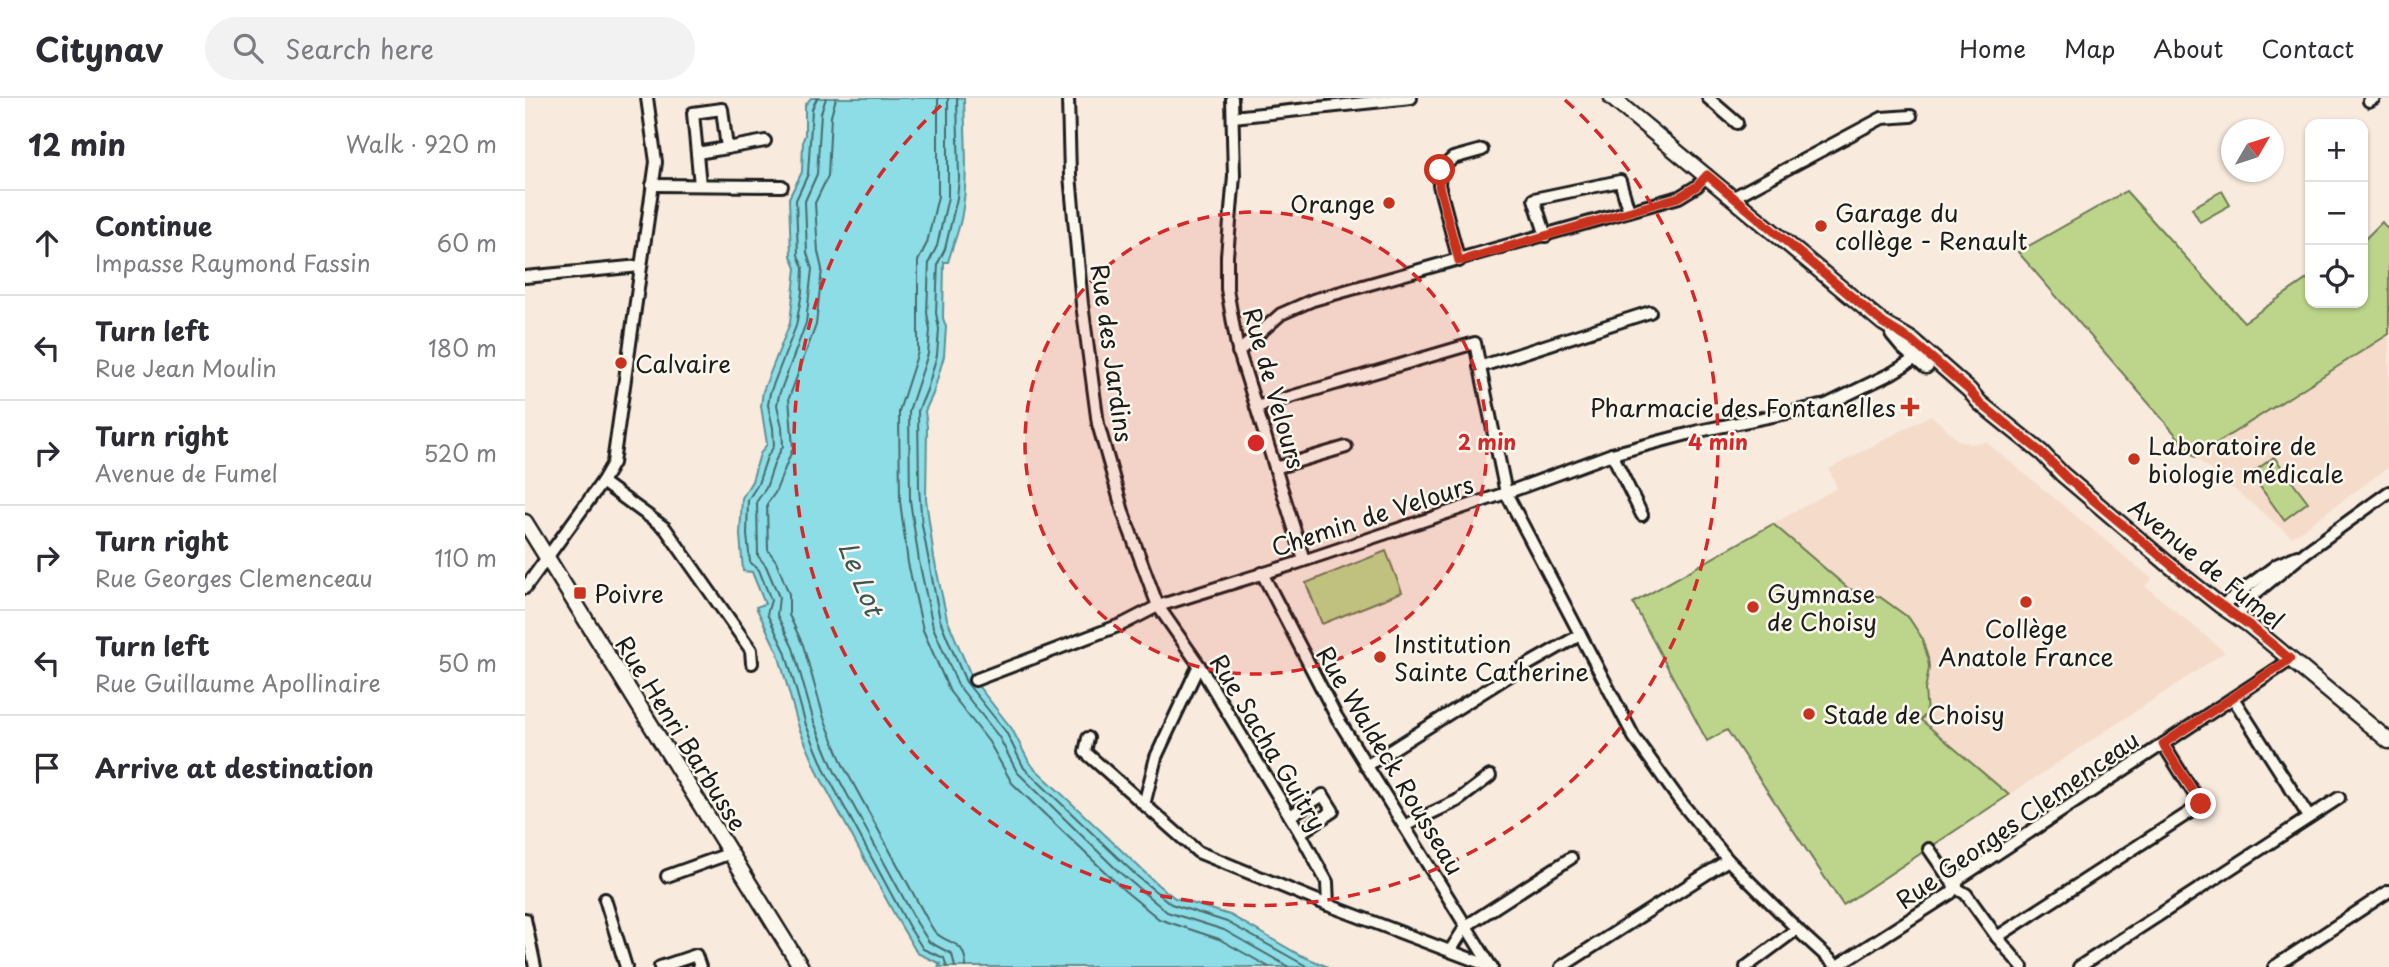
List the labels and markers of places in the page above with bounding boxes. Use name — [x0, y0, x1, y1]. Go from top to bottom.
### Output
place label: Orange — [1290, 185, 1375, 221]
place label: Garage du collège - Renault — [1835, 194, 2028, 258]
marker: Orange — [1381, 195, 1397, 211]
marker: Garage du collège - Renault — [1813, 218, 1829, 234]
place label: Calvaire — [635, 345, 731, 381]
marker: Calvaire — [613, 355, 629, 371]
place label: Pharmacie des Fontanelles — [1590, 389, 1896, 425]
marker: Pharmacie des Fontanelles — [1902, 399, 1918, 415]
place label: Laboratoire de biologie médicale — [2148, 427, 2344, 491]
centre of rings — [1244, 431, 1268, 455]
marker: Laboratoire de biologie médicale — [2126, 451, 2142, 467]
place label: Poivre — [594, 575, 664, 611]
place label: Gymnase de Choisy — [1767, 575, 1877, 639]
marker: Poivre — [572, 585, 588, 601]
marker: Collège Anatole France — [2018, 594, 2034, 610]
marker: Gymnase de Choisy — [1745, 599, 1761, 615]
place label: Collège Anatole France — [1938, 610, 2114, 674]
place label: Institution Sainte Catherine — [1394, 625, 1589, 689]
marker: Institution Sainte Catherine — [1372, 649, 1388, 665]
place label: Stade de Choisy — [1823, 696, 2005, 732]
marker: Stade de Choisy — [1801, 706, 1817, 722]

